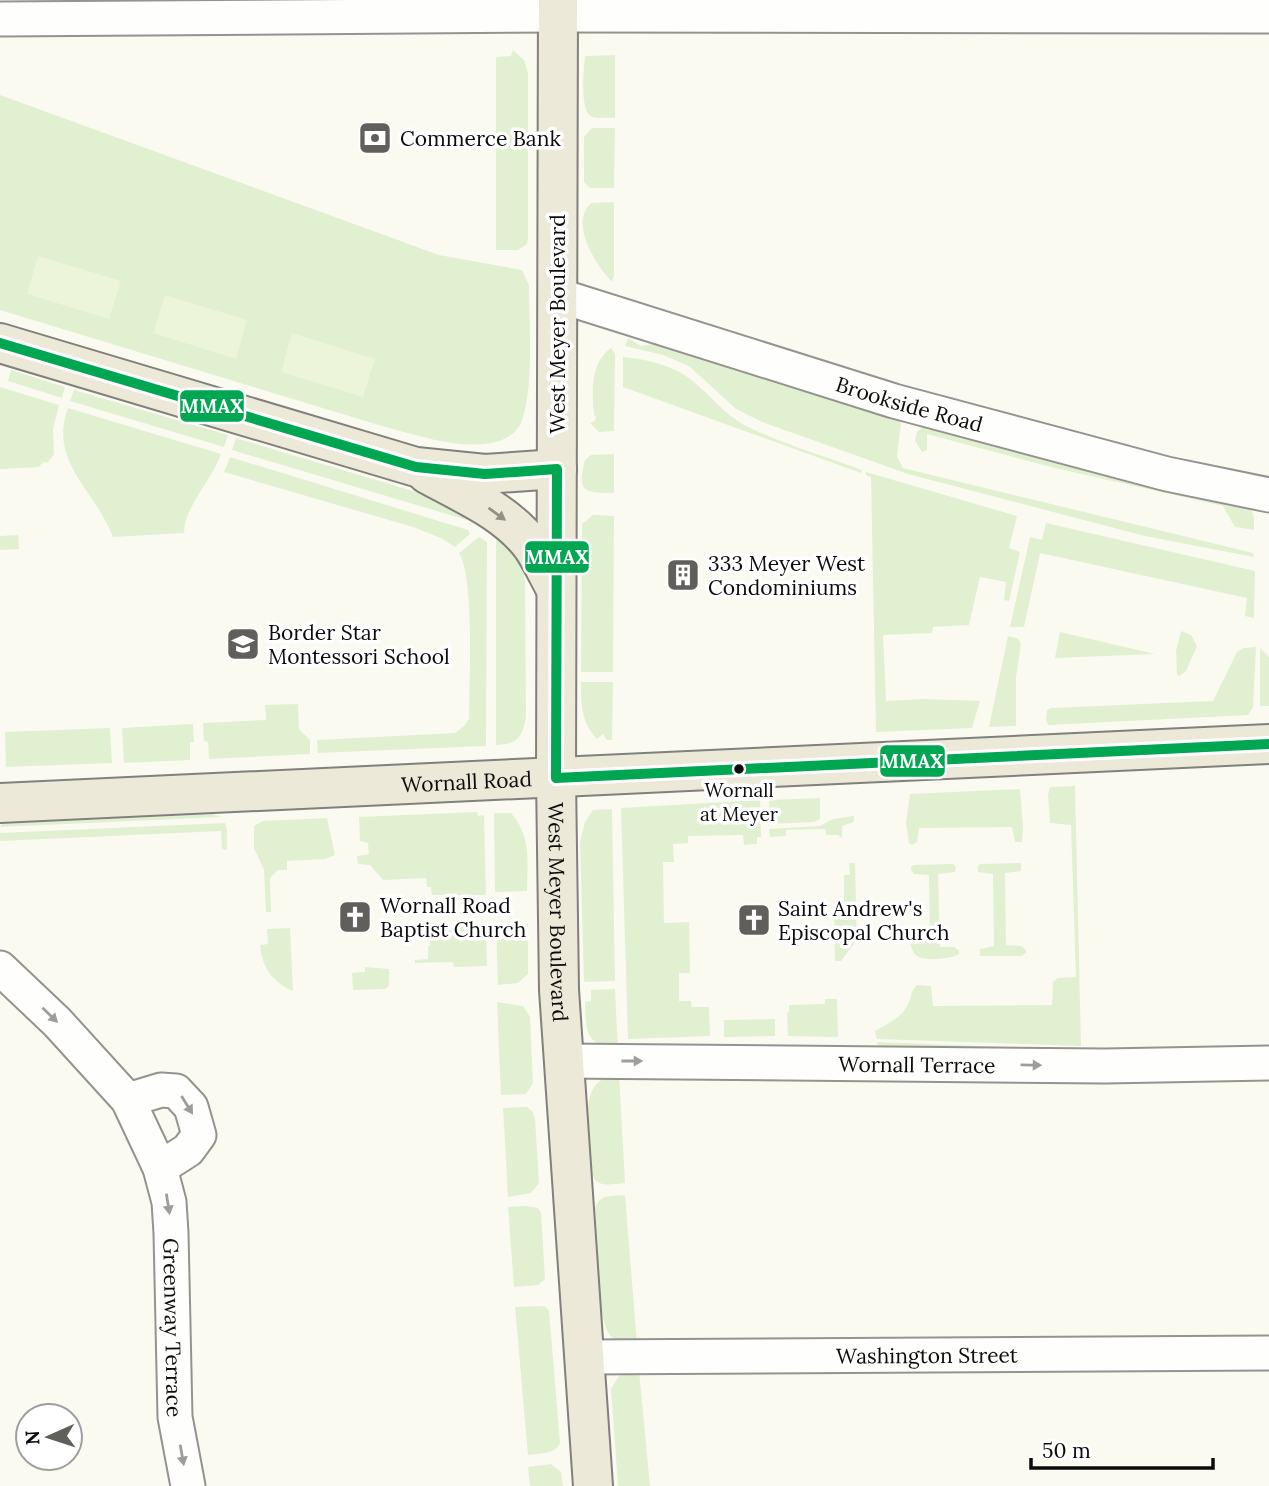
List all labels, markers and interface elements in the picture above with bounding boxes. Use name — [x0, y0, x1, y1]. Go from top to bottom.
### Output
bank icon: Commerce Bank — [356, 119, 394, 157]
place label: Commerce Bank — [400, 125, 561, 152]
street label: West Meyer Boulevard — [544, 214, 571, 434]
street label: Brookside Road — [833, 370, 986, 438]
line badge: MMAX — [179, 389, 245, 423]
text: MMAX — [181, 394, 244, 418]
one-way arrow — [487, 506, 505, 521]
line badge: MMAX — [524, 540, 590, 574]
text: MMAX — [526, 545, 589, 569]
place label: 333 Meyer West Condominiums — [708, 550, 866, 601]
building icon: 333 Meyer West Condominiums — [664, 556, 702, 594]
place label: Border Star Montessori School — [268, 619, 450, 670]
school or university icon: Border Star Montessori School — [224, 625, 262, 663]
line badge: MMAX — [879, 744, 946, 778]
text: MMAX — [881, 749, 944, 773]
marker: Wornall at Meyer — [732, 762, 746, 776]
street label: Wornall Road — [401, 765, 532, 798]
place label: Wornall at Meyer — [700, 778, 779, 826]
street label: West Meyer Boulevard — [543, 802, 575, 1023]
place label: Wornall Road Baptist Church — [380, 892, 526, 943]
place label: Saint Andrew's Episcopal Church — [778, 895, 950, 946]
church icon: Wornall Road Baptist Church — [336, 898, 374, 936]
church icon: Saint Andrew's Episcopal Church — [735, 901, 773, 939]
one-way arrow — [41, 1007, 58, 1023]
street label: Wornall Terrace — [838, 1050, 996, 1078]
one-way arrow — [621, 1055, 643, 1067]
one-way arrow — [1020, 1059, 1042, 1071]
one-way arrow — [181, 1096, 193, 1115]
one-way arrow — [163, 1193, 174, 1215]
street label: Greenway Terrace — [158, 1238, 188, 1417]
street label: Washington Street — [836, 1341, 1019, 1369]
north arrow — [14, 1402, 84, 1472]
scale bar — [1031, 1426, 1213, 1470]
text: N — [20, 1430, 44, 1446]
text: 50 m — [1042, 1437, 1091, 1464]
one-way arrow — [177, 1444, 188, 1466]

